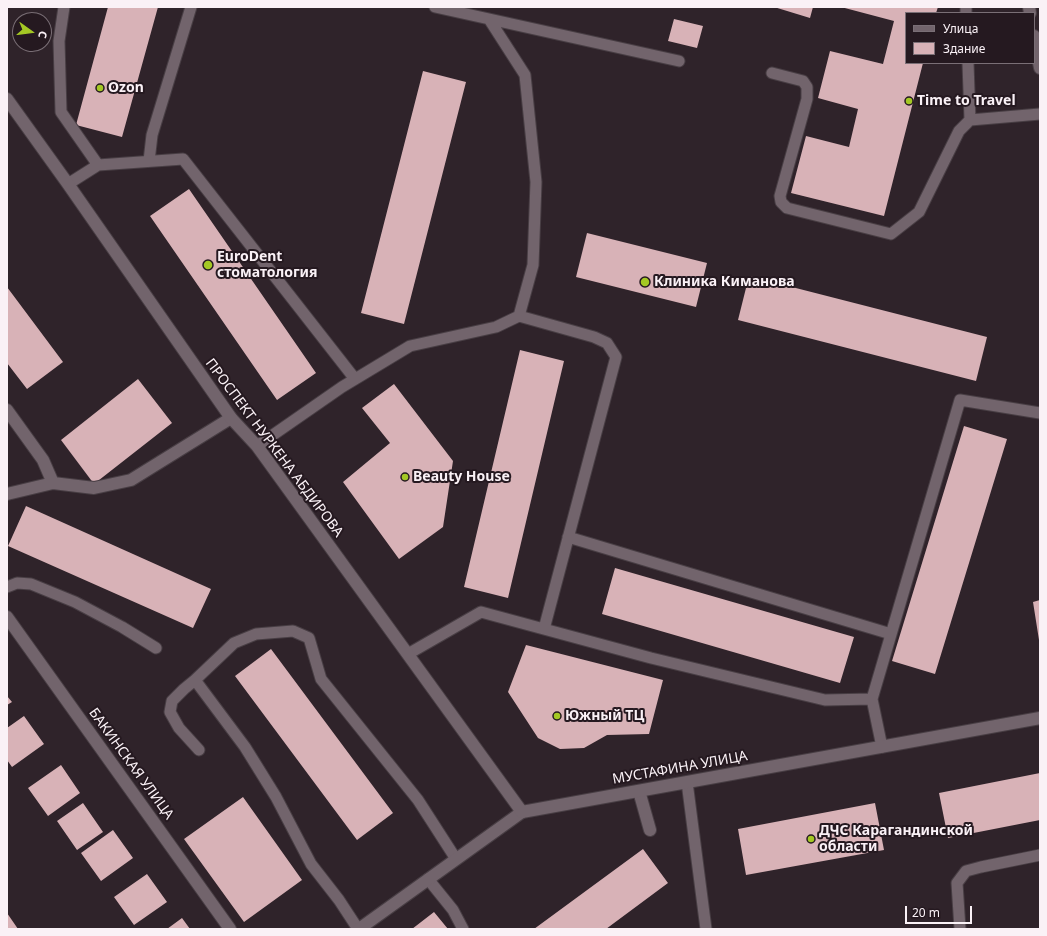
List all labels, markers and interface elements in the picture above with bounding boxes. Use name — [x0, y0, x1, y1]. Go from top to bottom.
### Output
north arrow — [12, 12, 52, 52]
legend — [905, 12, 1035, 64]
text: Улица — [943, 20, 978, 37]
text: С — [35, 30, 51, 40]
text: Здание — [943, 40, 985, 57]
place label: Ozon — [108, 80, 144, 96]
marker: Ozon — [95, 83, 105, 93]
place label: Time to Travel — [917, 93, 1016, 109]
marker: Time to Travel — [904, 96, 914, 106]
place label: EuroDent стоматология — [217, 249, 317, 282]
marker: EuroDent стоматология — [202, 259, 214, 271]
place label: Клиника Киманова — [654, 274, 795, 290]
marker: Клиника Киманова — [639, 276, 651, 288]
street label: ПРОСПЕКТ НУРКЕНА АБДИРОВА — [201, 355, 347, 541]
place label: Beauty House — [413, 469, 510, 485]
marker: Beauty House — [400, 472, 410, 482]
street label: БАКИНСКАЯ УЛИЦА — [85, 705, 177, 823]
place label: Южный ТЦ — [565, 708, 644, 724]
marker: Южный ТЦ — [552, 711, 562, 721]
street label: МУСТАФИНА УЛИЦА — [611, 748, 749, 788]
place label: ДЧС Карагандинской области — [819, 823, 973, 856]
marker: ДЧС Карагандинской области — [806, 834, 816, 844]
scale bar — [907, 898, 974, 924]
text: 20 m — [912, 904, 940, 921]

